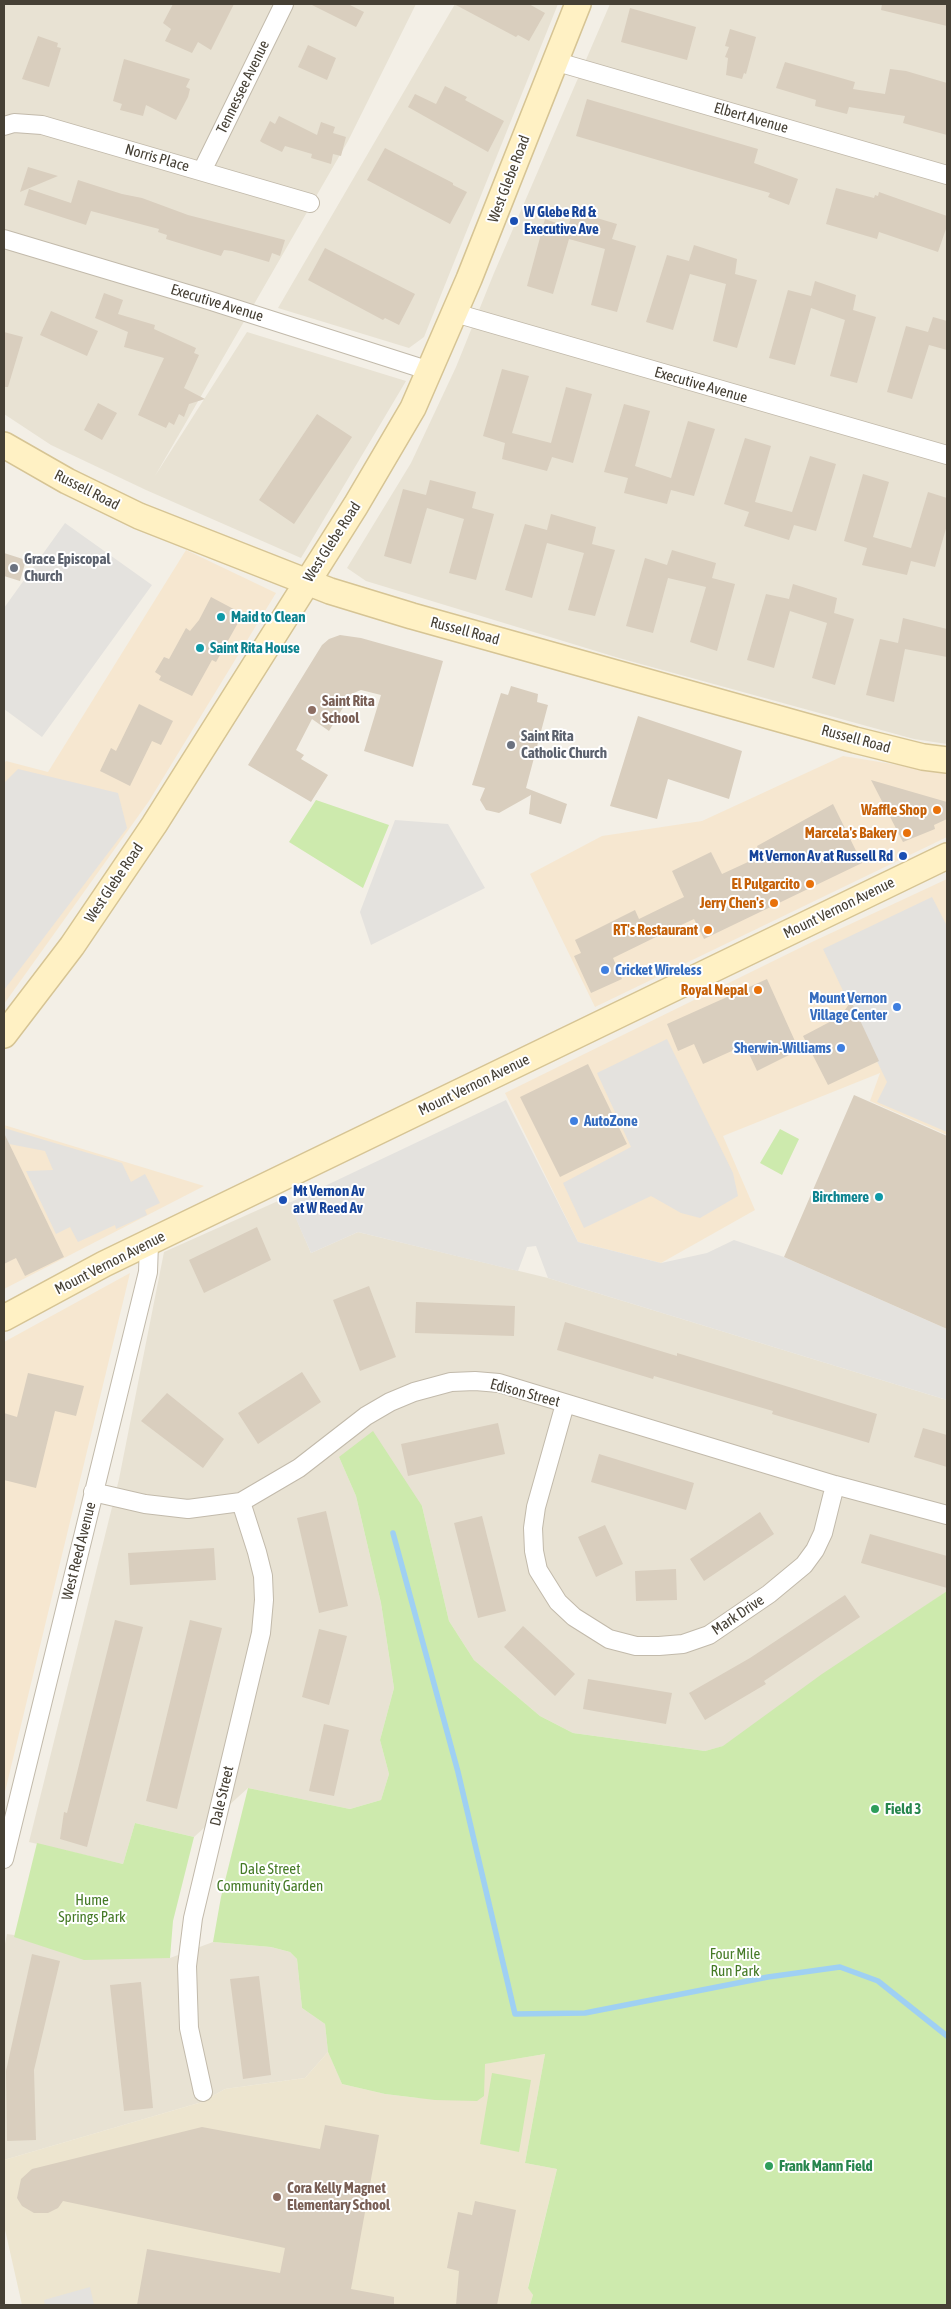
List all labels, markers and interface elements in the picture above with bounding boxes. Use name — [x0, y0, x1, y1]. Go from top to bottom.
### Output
street label: Tennessee Avenue — [213, 37, 273, 137]
street label: Elbert Avenue — [712, 99, 790, 137]
street label: West Glebe Road — [484, 133, 534, 225]
street label: Norris Place — [123, 140, 191, 176]
place label: W Glebe Rd & Executive Ave — [524, 203, 599, 238]
marker: W Glebe Rd & Executive Ave — [508, 215, 520, 227]
street label: Executive Avenue — [168, 280, 266, 326]
street label: Executive Avenue — [652, 363, 750, 407]
street label: Russell Road — [51, 466, 123, 514]
street label: West Glebe Road — [299, 498, 365, 586]
place label: Grace Episcopal Church — [24, 550, 110, 585]
marker: Grace Episcopal Church — [8, 562, 20, 574]
place label: Maid to Clean — [231, 608, 306, 626]
marker: Maid to Clean — [215, 611, 227, 623]
street label: Russell Road — [428, 613, 502, 649]
place label: Saint Rita House — [210, 639, 300, 657]
marker: Saint Rita House — [194, 642, 206, 654]
place label: Saint Rita School — [322, 692, 375, 727]
marker: Saint Rita School — [306, 704, 318, 716]
street label: Russell Road — [819, 721, 893, 757]
place label: Saint Rita Catholic Church — [521, 727, 607, 762]
marker: Saint Rita Catholic Church — [505, 739, 517, 751]
place label: Waffle Shop — [861, 801, 927, 819]
marker: Waffle Shop — [931, 804, 943, 816]
place label: Marcela's Bakery — [805, 824, 897, 842]
marker: Marcela's Bakery — [901, 827, 913, 839]
street label: West Glebe Road — [81, 840, 147, 926]
place label: Mt Vernon Av at Russell Rd — [749, 847, 893, 865]
marker: Mt Vernon Av at Russell Rd — [897, 850, 909, 862]
street label: Mount Vernon Avenue — [781, 873, 897, 943]
place label: El Pulgarcito — [731, 875, 800, 893]
marker: El Pulgarcito — [804, 878, 816, 890]
place label: Jerry Chen's — [700, 894, 764, 912]
marker: Jerry Chen's — [768, 897, 780, 909]
place label: RT's Restaurant — [613, 921, 698, 939]
marker: RT's Restaurant — [702, 924, 714, 936]
place label: Cricket Wireless — [615, 961, 701, 979]
marker: Cricket Wireless — [599, 964, 611, 976]
place label: Royal Nepal — [681, 981, 748, 999]
marker: Royal Nepal — [752, 984, 764, 996]
place label: Mount Vernon Village Center — [809, 989, 887, 1024]
marker: Mount Vernon Village Center — [891, 1001, 903, 1013]
place label: Sherwin-Williams — [734, 1039, 831, 1057]
marker: Sherwin-Williams — [835, 1042, 847, 1054]
street label: Mount Vernon Avenue — [416, 1050, 532, 1120]
place label: AutoZone — [584, 1112, 638, 1130]
marker: AutoZone — [568, 1115, 580, 1127]
place label: Mt Vernon Av at W Reed Av — [293, 1182, 365, 1217]
place label: Birchmere — [812, 1188, 869, 1206]
marker: Birchmere — [873, 1191, 885, 1203]
marker: Mt Vernon Av at W Reed Av — [277, 1194, 289, 1206]
street label: Mount Vernon Avenue — [52, 1227, 168, 1299]
street label: Edison Street — [488, 1375, 562, 1411]
street label: West Reed Avenue — [58, 1500, 100, 1602]
street label: Mark Drive — [708, 1591, 768, 1639]
street label: Dale Street — [206, 1764, 238, 1828]
place label: Field 3 — [885, 1800, 921, 1818]
marker: Field 3 — [869, 1803, 881, 1815]
park label: Dale Street Community Garden — [217, 1860, 323, 1895]
park label: Hume Springs Park — [58, 1891, 126, 1926]
park label: Four Mile Run Park — [710, 1945, 760, 1980]
place label: Frank Mann Field — [779, 2157, 873, 2175]
marker: Frank Mann Field — [763, 2160, 775, 2172]
place label: Cora Kelly Magnet Elementary School — [287, 2179, 390, 2214]
marker: Cora Kelly Magnet Elementary School — [271, 2191, 283, 2203]

